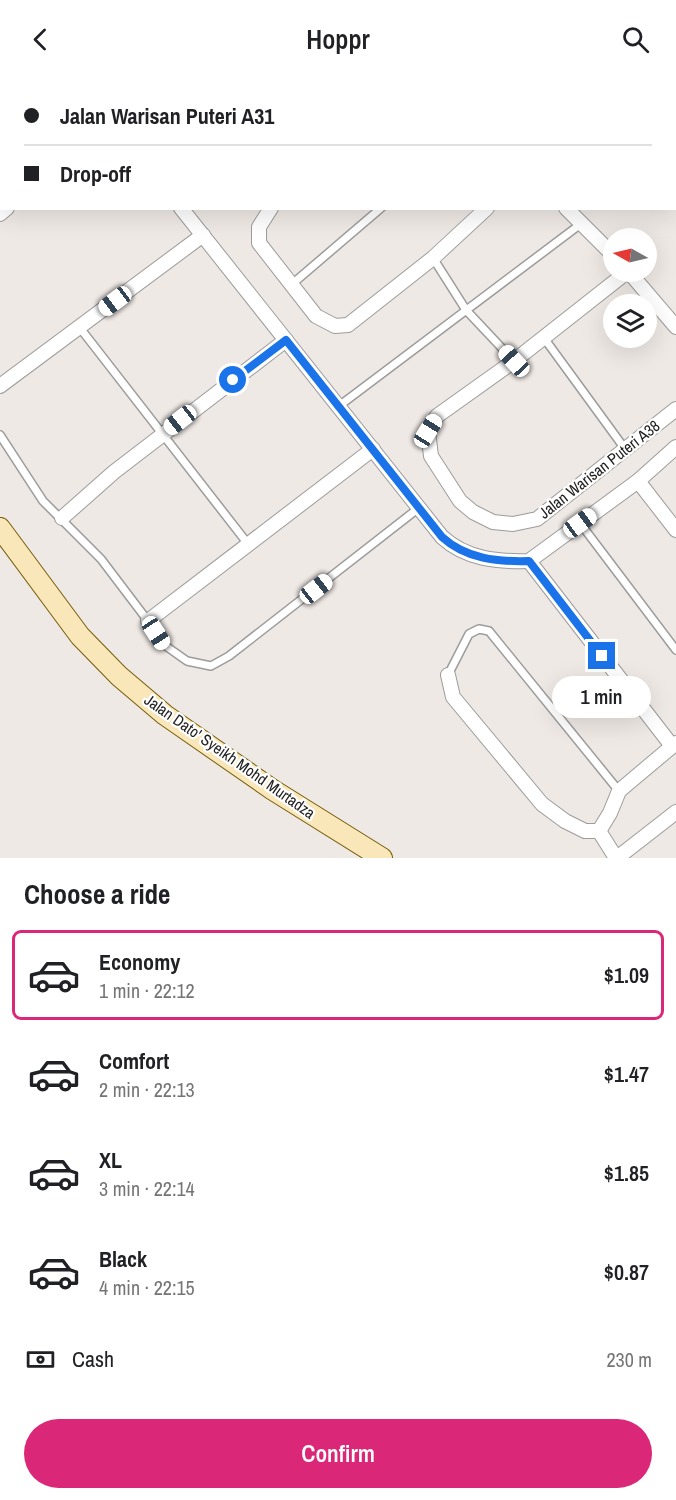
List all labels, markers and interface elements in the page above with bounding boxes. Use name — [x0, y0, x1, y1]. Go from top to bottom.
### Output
text: Hoppr — [306, 21, 370, 57]
icon: back — [24, 23, 57, 56]
icon: search — [619, 23, 652, 56]
text: Jalan Warisan Puteri A31 — [60, 101, 274, 131]
text: Drop-off — [60, 159, 131, 189]
north arrow — [603, 228, 657, 282]
map controls — [603, 228, 657, 348]
car — [95, 283, 135, 319]
button: layers — [603, 294, 657, 348]
car — [495, 342, 533, 380]
route start — [219, 366, 246, 393]
car — [160, 402, 200, 438]
car — [411, 411, 445, 451]
street label: Jalan Warisan Puteri A38 — [534, 415, 664, 523]
car — [560, 505, 600, 541]
car — [296, 571, 336, 607]
car — [139, 613, 173, 653]
route end — [588, 642, 615, 669]
callout: 1 min — [552, 677, 652, 719]
text: 1 min — [580, 683, 623, 710]
street label: Jalan Dato' Syeikh Mohd Murtadza — [140, 689, 320, 824]
text: Choose a ride — [24, 876, 170, 912]
text: Economy — [99, 947, 180, 977]
icon: car — [27, 948, 81, 1002]
text: $1.09 — [604, 960, 649, 990]
text: 1 min · 22:12 — [99, 977, 195, 1004]
text: Comfort — [99, 1046, 169, 1076]
icon: car — [27, 1047, 81, 1101]
text: $1.47 — [604, 1059, 649, 1089]
text: 2 min · 22:13 — [99, 1076, 195, 1103]
text: XL — [99, 1145, 122, 1175]
icon: car — [27, 1146, 81, 1200]
text: $1.85 — [604, 1158, 649, 1188]
text: 3 min · 22:14 — [99, 1175, 195, 1202]
text: Black — [99, 1244, 147, 1274]
icon: car — [27, 1245, 81, 1299]
text: $0.87 — [604, 1257, 649, 1287]
text: 4 min · 22:15 — [99, 1274, 195, 1301]
icon: cash — [24, 1343, 57, 1376]
text: Cash — [72, 1344, 114, 1374]
text: 230 m — [606, 1346, 652, 1373]
button: Confirm — [24, 1419, 652, 1488]

